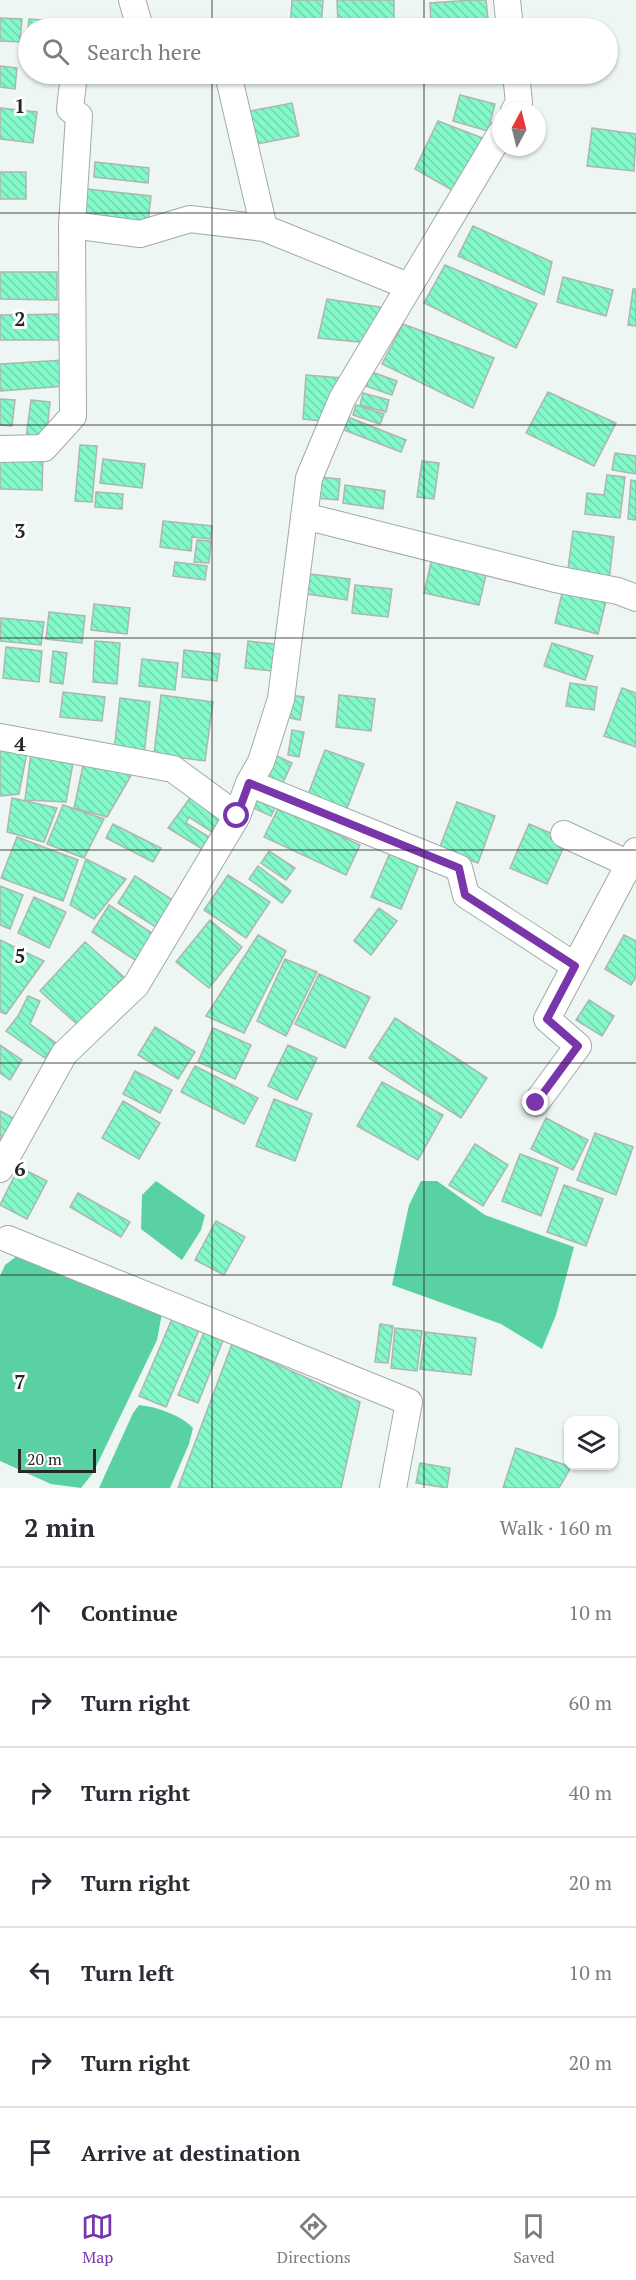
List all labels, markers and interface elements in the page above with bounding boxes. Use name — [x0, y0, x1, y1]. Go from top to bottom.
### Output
search box — [18, 18, 618, 84]
icon: search — [39, 35, 72, 68]
text: Search here — [87, 37, 201, 66]
text: 1 — [14, 92, 26, 119]
north arrow — [492, 102, 546, 156]
text: 2 — [14, 305, 26, 332]
text: 3 — [14, 517, 26, 544]
text: 4 — [14, 730, 26, 757]
route start — [223, 802, 249, 828]
text: 5 — [14, 942, 26, 969]
route end — [522, 1089, 548, 1115]
text: 6 — [14, 1155, 26, 1182]
text: 7 — [14, 1368, 26, 1395]
map controls — [564, 1416, 618, 1470]
button: layers — [564, 1416, 618, 1470]
scale bar — [18, 1446, 96, 1474]
text: 20 m — [27, 1448, 62, 1470]
text: 2 min — [24, 1510, 95, 1544]
text: Walk · 160 m — [500, 1514, 612, 1541]
icon: ahead — [24, 1596, 57, 1629]
text: Continue — [81, 1598, 178, 1627]
text: 10 m — [569, 1599, 612, 1626]
icon: right — [24, 1686, 57, 1719]
text: Turn right — [81, 1688, 190, 1717]
text: 60 m — [569, 1689, 612, 1716]
icon: right — [24, 1776, 57, 1809]
text: Turn right — [81, 1778, 190, 1807]
text: 40 m — [569, 1779, 612, 1806]
icon: right — [24, 1866, 57, 1899]
text: Turn right — [81, 1868, 190, 1897]
text: 20 m — [569, 1869, 612, 1896]
icon: left — [24, 1956, 57, 1989]
text: Turn left — [81, 1958, 174, 1987]
text: 10 m — [569, 1959, 612, 1986]
icon: right — [24, 2046, 57, 2079]
text: Turn right — [81, 2048, 190, 2077]
text: 20 m — [569, 2049, 612, 2076]
icon: arrive — [24, 2136, 57, 2169]
text: Arrive at destination — [81, 2138, 300, 2167]
tab: Map — [81, 2210, 114, 2268]
tab: Directions — [277, 2210, 351, 2268]
tab: Saved — [513, 2210, 555, 2268]

